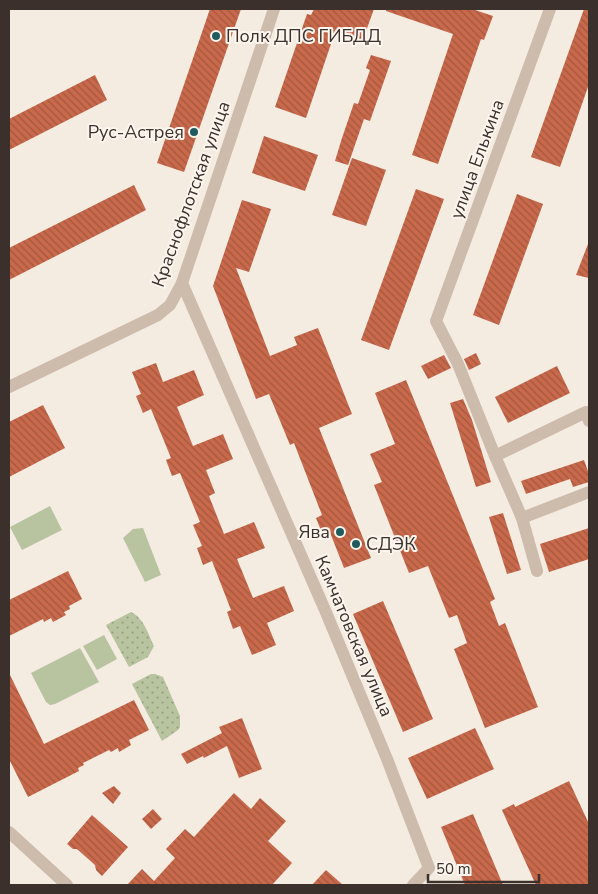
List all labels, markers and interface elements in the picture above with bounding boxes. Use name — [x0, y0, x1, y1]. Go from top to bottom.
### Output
place label: Полк ДПС ГИБДД — [226, 24, 381, 48]
marker: Полк ДПС ГИБДД — [210, 30, 222, 42]
street label: улица Елькина — [444, 96, 510, 222]
street label: Краснофлотская улица — [146, 98, 236, 290]
place label: Рус-Астрея — [88, 120, 184, 144]
marker: Рус-Астрея — [188, 126, 200, 138]
place label: Ява — [298, 520, 330, 544]
marker: Ява — [334, 526, 346, 538]
place label: СДЭК — [366, 532, 416, 556]
marker: СДЭК — [350, 538, 362, 550]
street label: Камчатовская улица — [309, 552, 399, 720]
scale bar — [428, 852, 539, 884]
text: 50 m — [436, 859, 471, 879]

